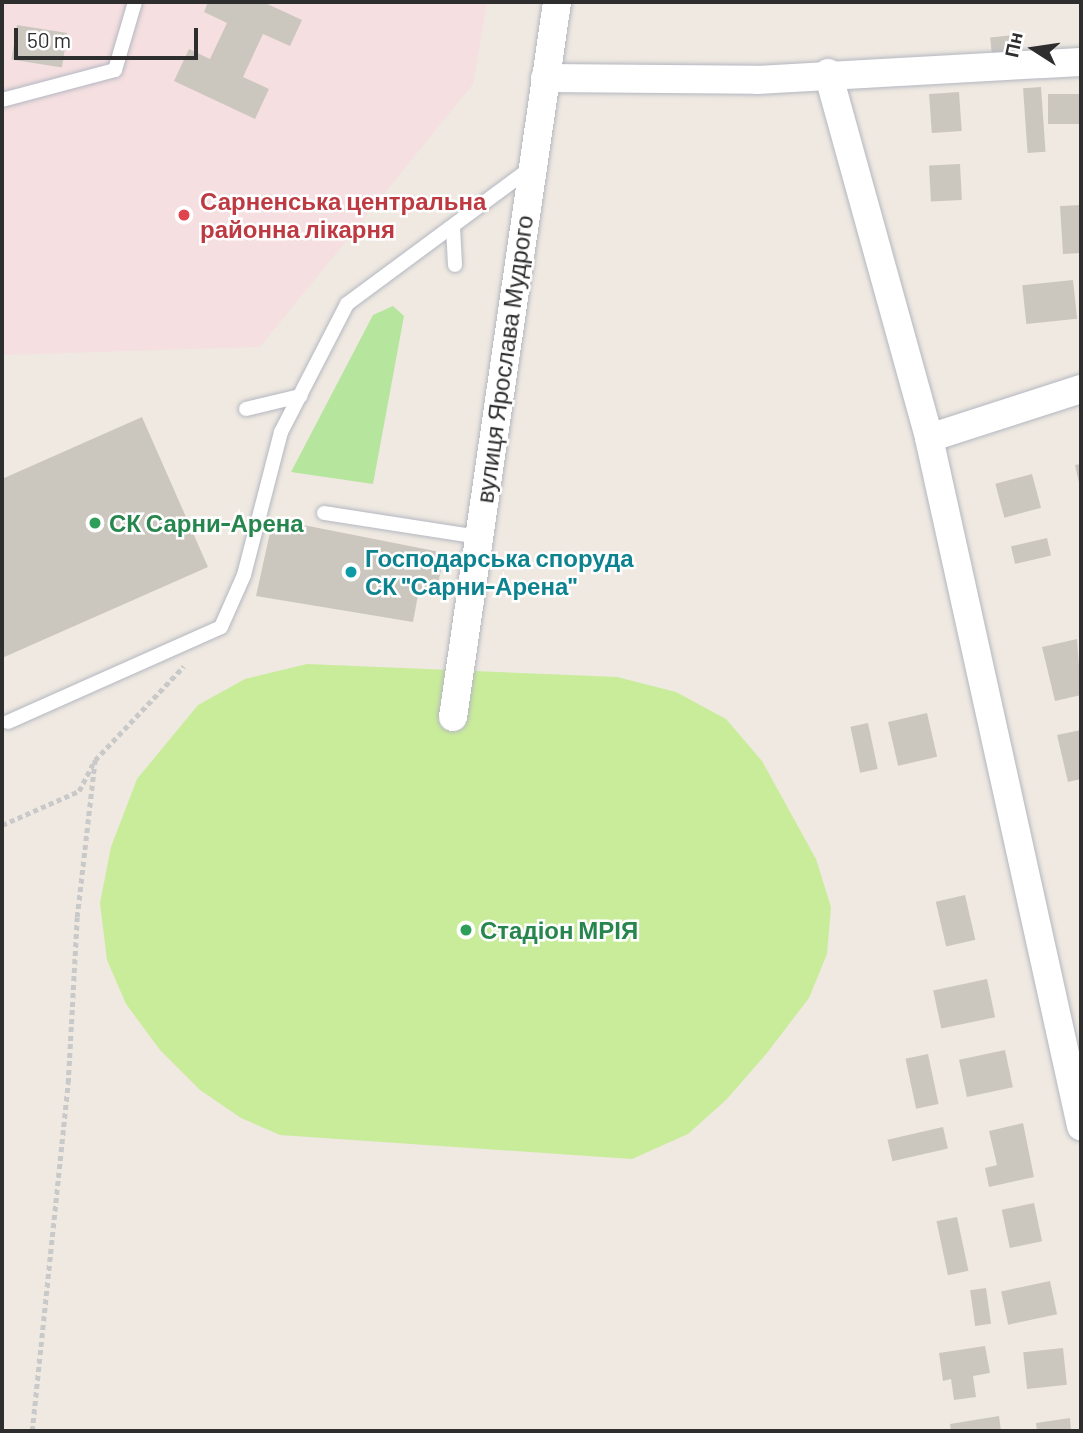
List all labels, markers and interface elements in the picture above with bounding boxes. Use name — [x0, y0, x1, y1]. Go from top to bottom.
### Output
scale bar — [18, 14, 201, 58]
north arrow — [999, 14, 1069, 84]
text: 50 m — [27, 27, 71, 52]
text: Пн — [999, 30, 1027, 59]
place label: Сарненська центральна районна лікарня — [200, 187, 486, 243]
marker: Сарненська центральна районна лікарня — [174, 205, 194, 225]
street label: вулиця Ярослава Мудрого — [470, 213, 538, 505]
place label: СК Сарни-Арена — [109, 509, 304, 537]
marker: СК Сарни-Арена — [87, 515, 103, 531]
place label: Господарська споруда СК "Сарни-Арена" — [365, 544, 634, 600]
marker: Господарська споруда СК "Сарни-Арена" — [343, 564, 359, 580]
place label: Стадіон МРІЯ — [480, 916, 638, 944]
marker: Стадіон МРІЯ — [458, 922, 474, 938]

